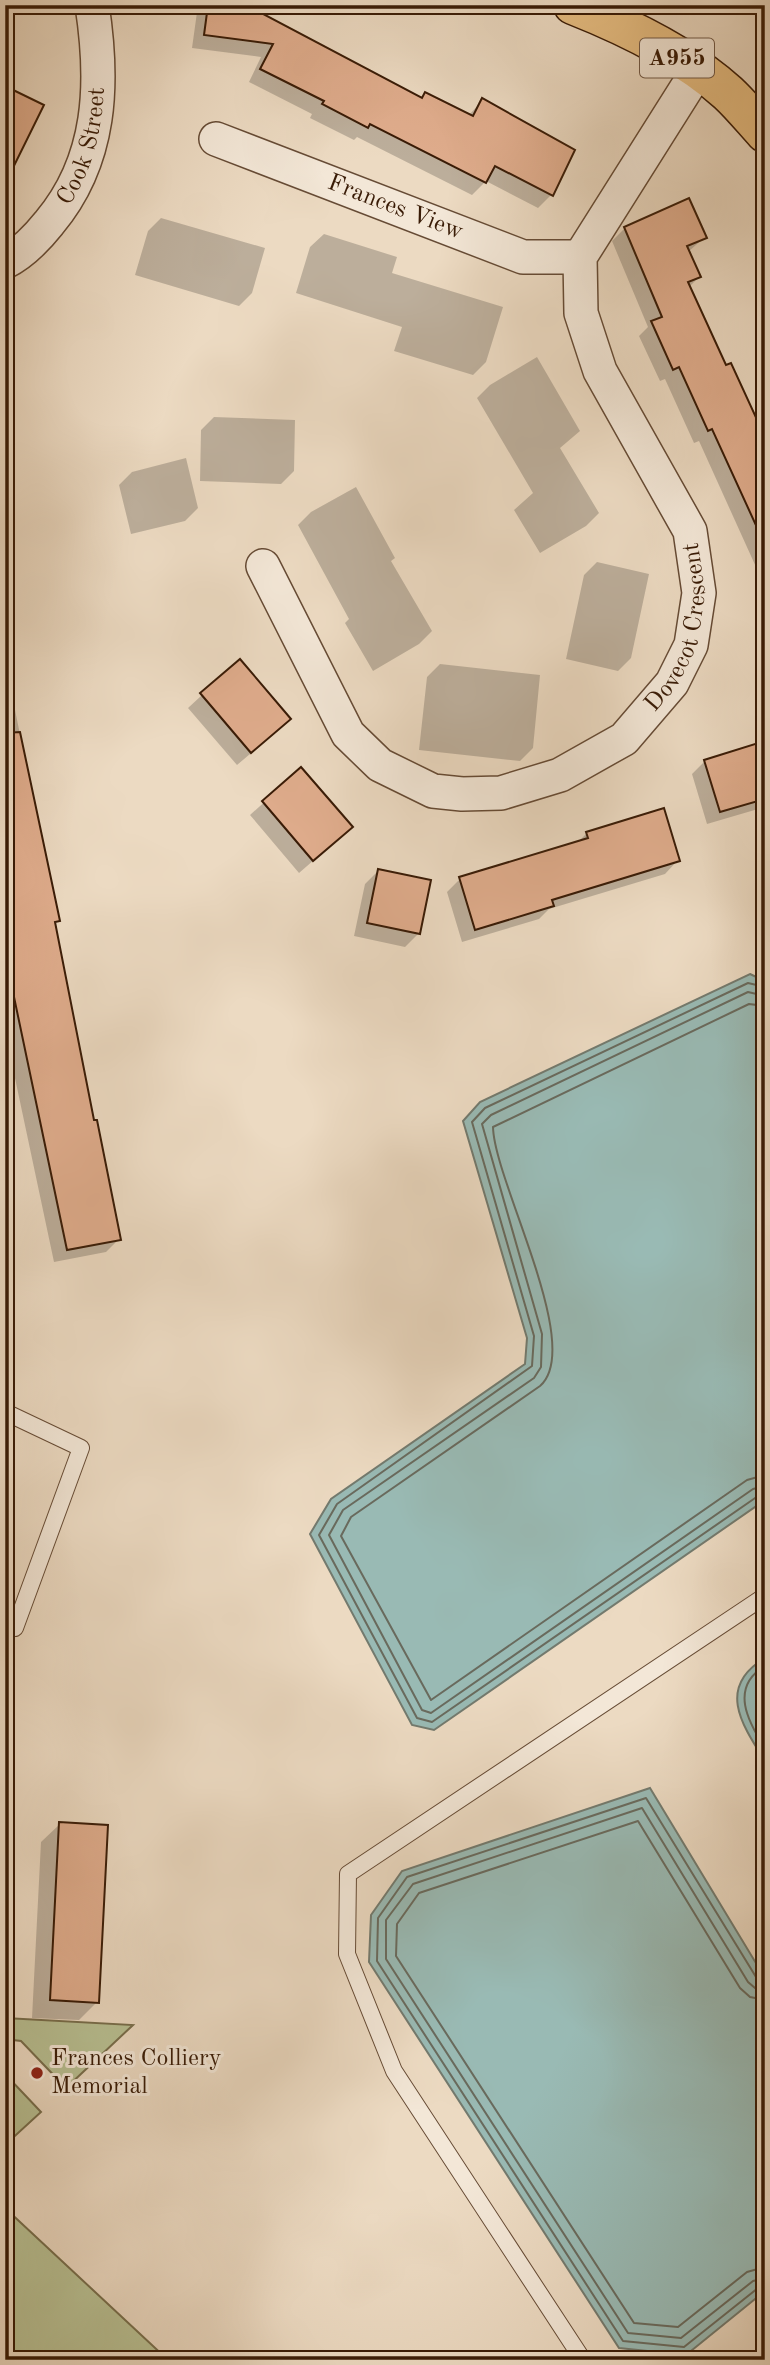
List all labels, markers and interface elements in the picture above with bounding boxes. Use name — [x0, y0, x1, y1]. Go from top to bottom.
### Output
road number: A955 — [640, 39, 714, 78]
street label: Cook Street — [53, 87, 110, 210]
street label: Frances View — [324, 171, 467, 245]
street label: Dovecot Crescent — [641, 541, 711, 717]
place label: Frances Colliery Memorial — [51, 2047, 222, 2099]
marker: Frances Colliery Memorial — [29, 2065, 45, 2081]

